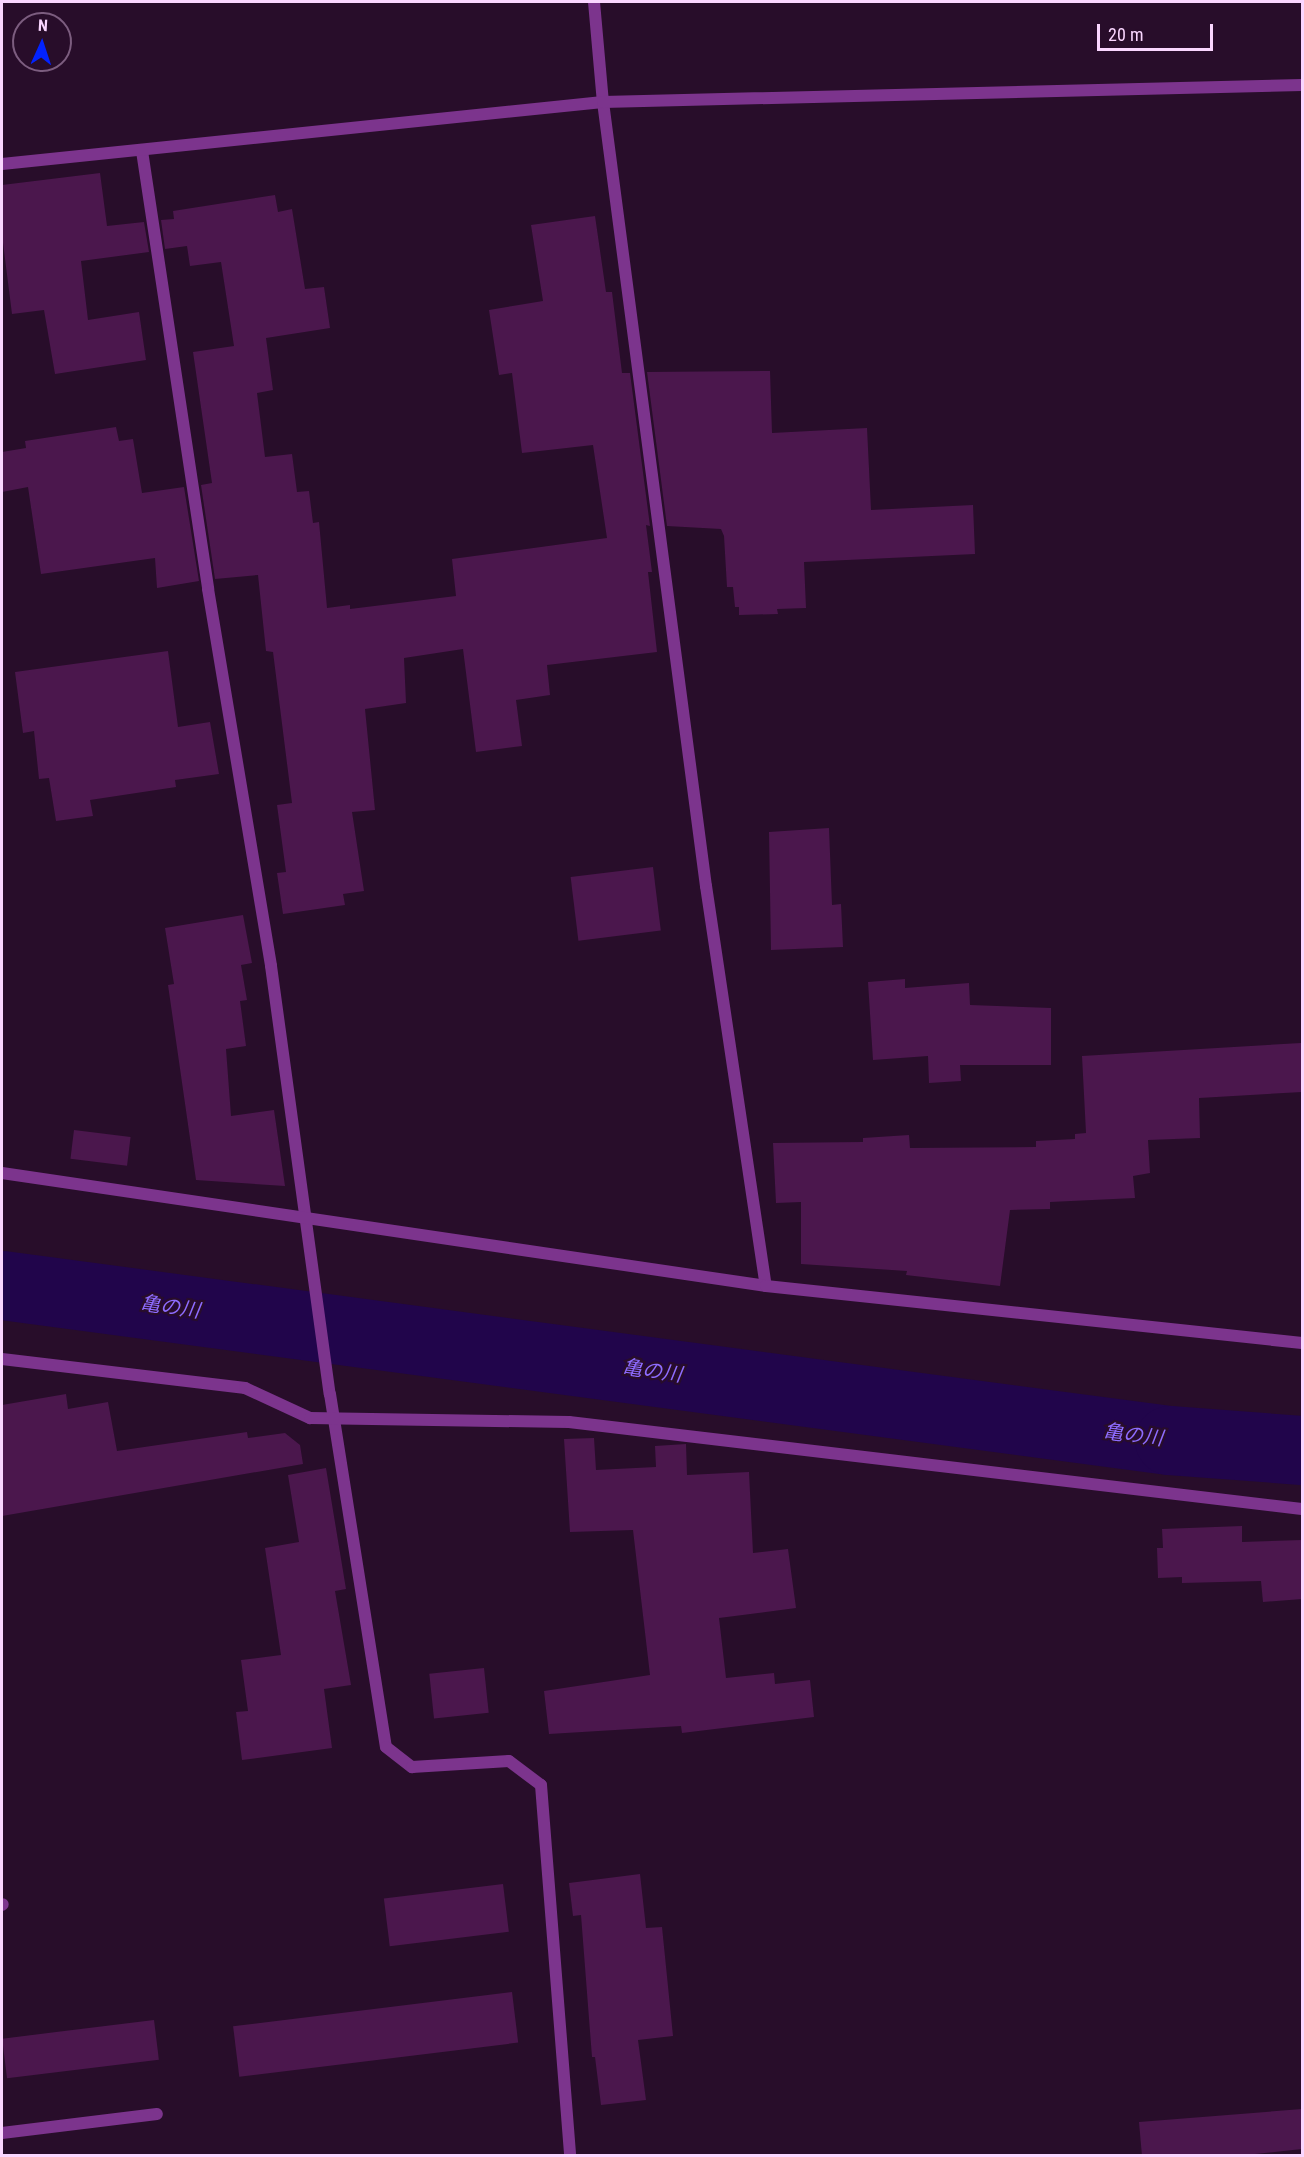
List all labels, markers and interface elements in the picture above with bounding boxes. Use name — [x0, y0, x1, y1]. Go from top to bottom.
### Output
north arrow — [12, 12, 72, 72]
scale bar — [1100, 12, 1216, 50]
text: N — [37, 16, 48, 35]
text: 20 m — [1108, 24, 1143, 45]
water label: 亀の川 — [139, 1291, 201, 1323]
water label: 亀の川 — [621, 1355, 683, 1387]
water label: 亀の川 — [1102, 1419, 1164, 1451]

